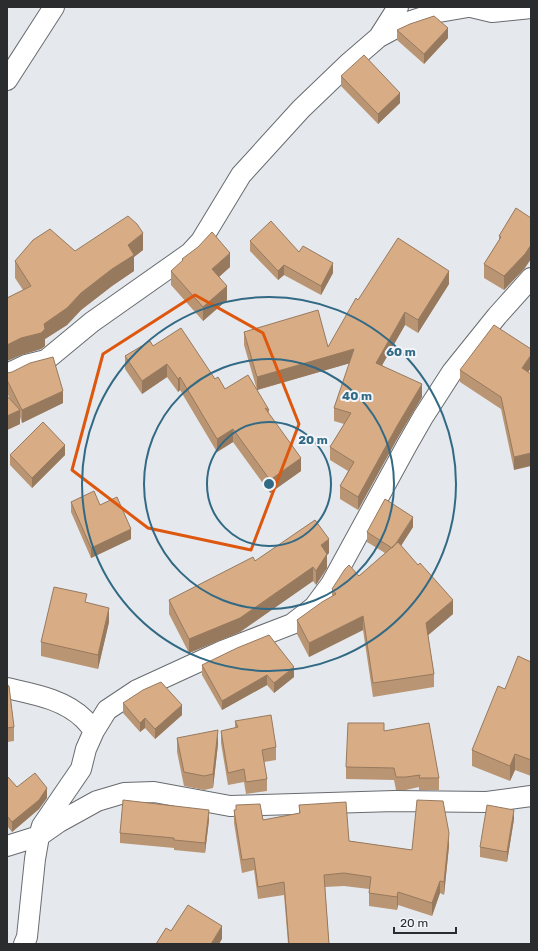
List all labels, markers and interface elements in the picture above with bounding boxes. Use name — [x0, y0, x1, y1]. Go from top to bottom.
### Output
text: 60 m — [386, 345, 416, 359]
text: 40 m — [342, 389, 372, 403]
text: 20 m — [298, 433, 328, 447]
centre of rings — [262, 477, 276, 491]
scale bar — [394, 909, 456, 935]
text: 20 m — [400, 916, 428, 930]

